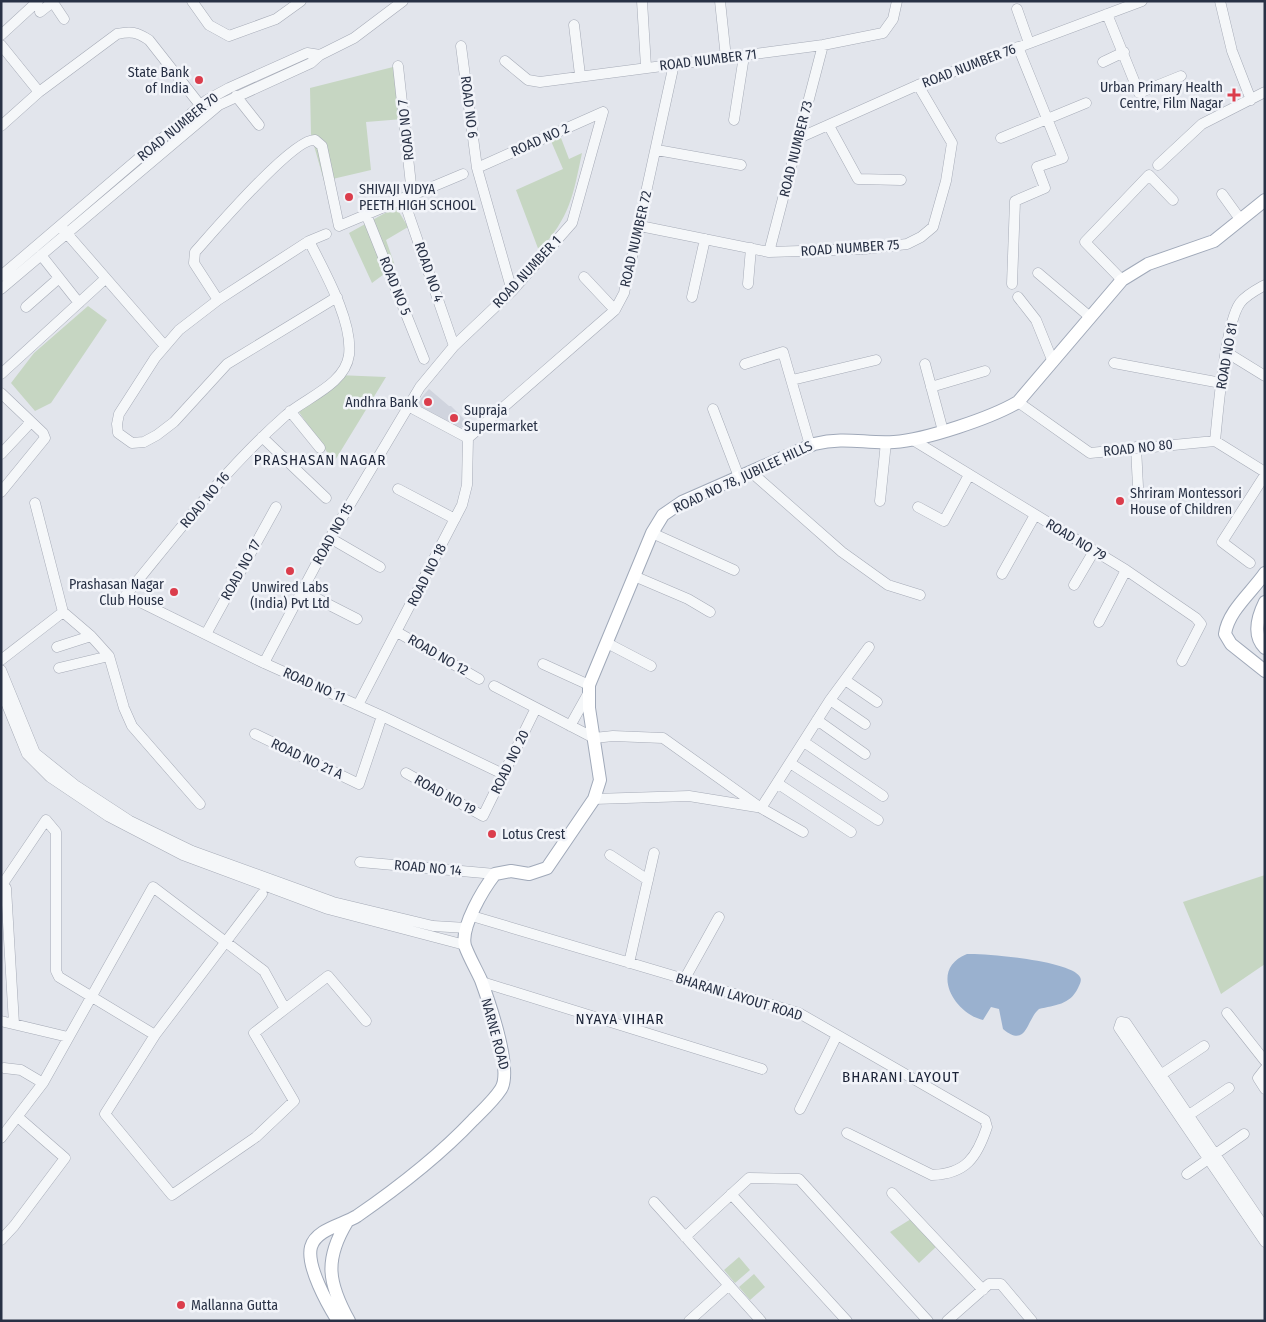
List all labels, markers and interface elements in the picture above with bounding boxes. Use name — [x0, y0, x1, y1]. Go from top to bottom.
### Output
street label: ROAD NUMBER 76 — [920, 40, 1018, 92]
street label: ROAD NUMBER 71 — [658, 46, 758, 74]
place label: State Bank of India — [128, 64, 189, 97]
marker: State Bank of India — [193, 74, 205, 86]
street label: ROAD NO 6 — [457, 75, 481, 139]
place label: Urban Primary Health Centre, Film Nagar — [1100, 79, 1223, 112]
marker: Urban Primary Health Centre, Film Nagar — [1227, 88, 1241, 102]
street label: ROAD NUMBER 70 — [134, 89, 222, 165]
street label: ROAD NO 7 — [394, 98, 418, 161]
street label: ROAD NUMBER 73 — [776, 99, 816, 199]
street label: ROAD NO 2 — [508, 120, 572, 160]
place label: SHIVAJI VIDYA PEETH HIGH SCHOOL — [359, 181, 476, 214]
street label: ROAD NUMBER 72 — [617, 189, 655, 289]
marker: SHIVAJI VIDYA PEETH HIGH SCHOOL — [343, 191, 355, 203]
street label: ROAD NUMBER 1 — [489, 232, 565, 312]
street label: ROAD NUMBER 75 — [800, 236, 900, 260]
street label: ROAD NO 4 — [411, 240, 447, 304]
street label: ROAD NO 5 — [376, 254, 414, 318]
street label: ROAD NO 81 — [1213, 321, 1241, 391]
place label: Andhra Bank — [345, 394, 418, 411]
marker: Andhra Bank — [422, 396, 434, 408]
place label: Supraja Supermarket — [464, 402, 538, 435]
marker: Supraja Supermarket — [448, 412, 460, 424]
street label: ROAD NO 80 — [1102, 436, 1174, 460]
street label: ROAD NO 78, JUBILEE HILLS — [671, 437, 815, 517]
district label: PRASHASAN NAGAR — [254, 451, 386, 469]
street label: ROAD NO 16 — [177, 468, 233, 531]
place label: Shriram Montessori House of Children — [1130, 485, 1242, 518]
marker: Shriram Montessori House of Children — [1114, 495, 1126, 507]
street label: ROAD NO 15 — [309, 500, 357, 568]
street label: ROAD NO 79 — [1043, 515, 1110, 565]
street label: ROAD NO 17 — [217, 536, 265, 603]
street label: ROAD NO 18 — [404, 541, 450, 609]
marker: Unwired Labs (India) Pvt Ltd — [284, 565, 296, 577]
place label: Prashasan Nagar Club House — [69, 576, 164, 609]
place label: Unwired Labs (India) Pvt Ltd — [250, 579, 330, 612]
marker: Prashasan Nagar Club House — [168, 586, 180, 598]
street label: ROAD NO 12 — [405, 631, 471, 679]
street label: ROAD NO 11 — [280, 664, 348, 706]
street label: ROAD NO 20 — [487, 727, 533, 797]
street label: ROAD NO 21 A — [268, 735, 346, 783]
street label: ROAD NO 19 — [411, 771, 479, 819]
place label: Lotus Crest — [502, 826, 566, 843]
marker: Lotus Crest — [486, 828, 498, 840]
street label: ROAD NO 14 — [394, 857, 463, 879]
street label: BHARANI LAYOUT ROAD — [673, 970, 805, 1024]
street label: NARNE ROAD — [477, 996, 513, 1072]
district label: NYAYA VIHAR — [576, 1010, 664, 1028]
district label: BHARANI LAYOUT — [842, 1068, 960, 1086]
place label: Mallanna Gutta — [191, 1297, 278, 1314]
marker: Mallanna Gutta — [175, 1299, 187, 1311]

